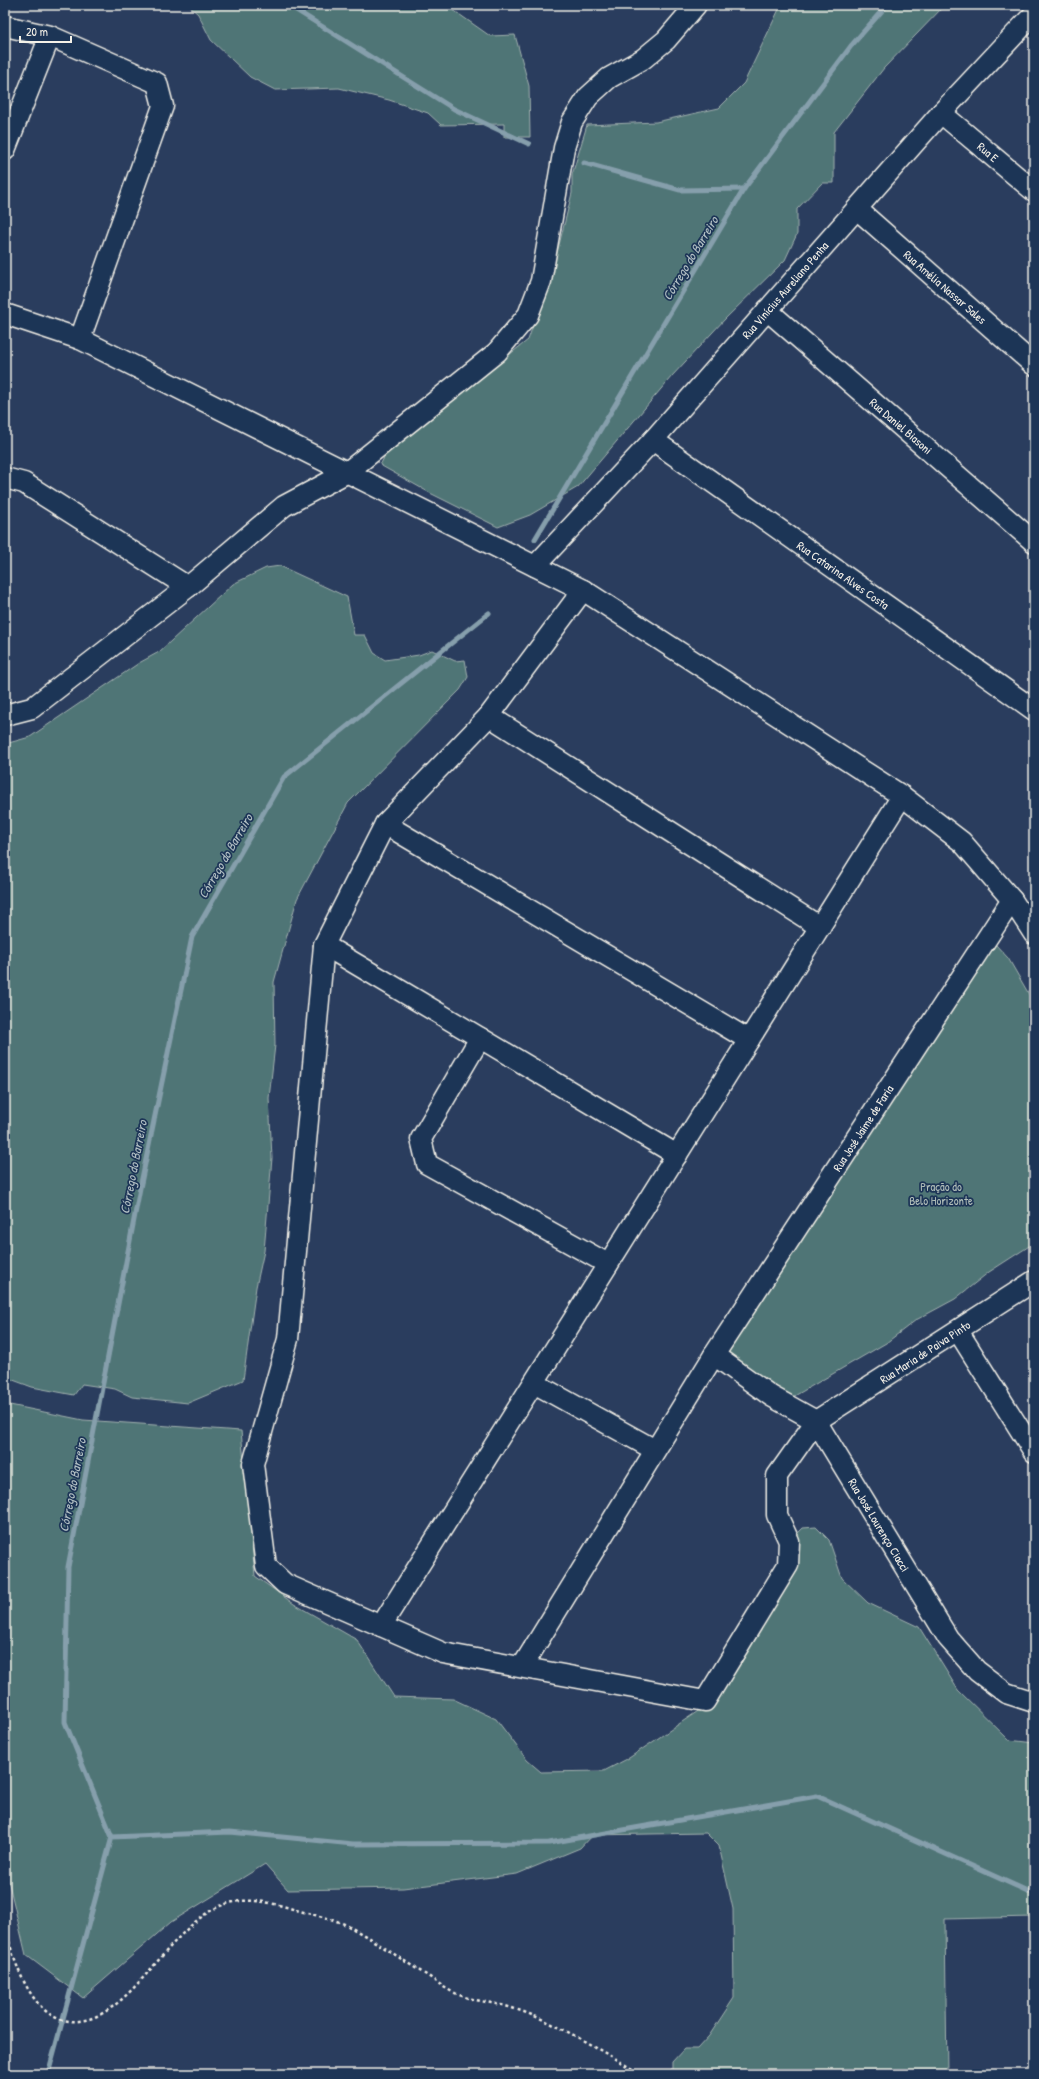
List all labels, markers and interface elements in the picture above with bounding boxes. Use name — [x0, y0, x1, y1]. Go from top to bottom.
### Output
scale bar — [20, 18, 71, 44]
text: 20 m — [26, 23, 48, 40]
street label: Rua E — [974, 138, 1003, 166]
water label: Córrego do Barreiro — [658, 211, 724, 304]
street label: Rua Vinícius Aureliano Penha — [738, 237, 832, 342]
street label: Rua Amélia Nassar Sales — [900, 246, 991, 328]
street label: Rua Daniel Biasoni — [866, 394, 936, 458]
street label: Rua Catarina Alves Costa — [794, 537, 893, 613]
water label: Córrego do Barreiro — [193, 809, 258, 902]
street label: Rua José Jaime de Faria — [829, 1081, 898, 1175]
water label: Córrego do Barreiro — [115, 1117, 152, 1215]
park label: Pração do Belo Horizonte — [909, 1178, 973, 1209]
street label: Rua Maria de Paiva Pinto — [876, 1316, 974, 1388]
water label: Córrego do Barreiro — [54, 1435, 91, 1533]
street label: Rua José Lourenço Ciacci — [844, 1475, 914, 1575]

